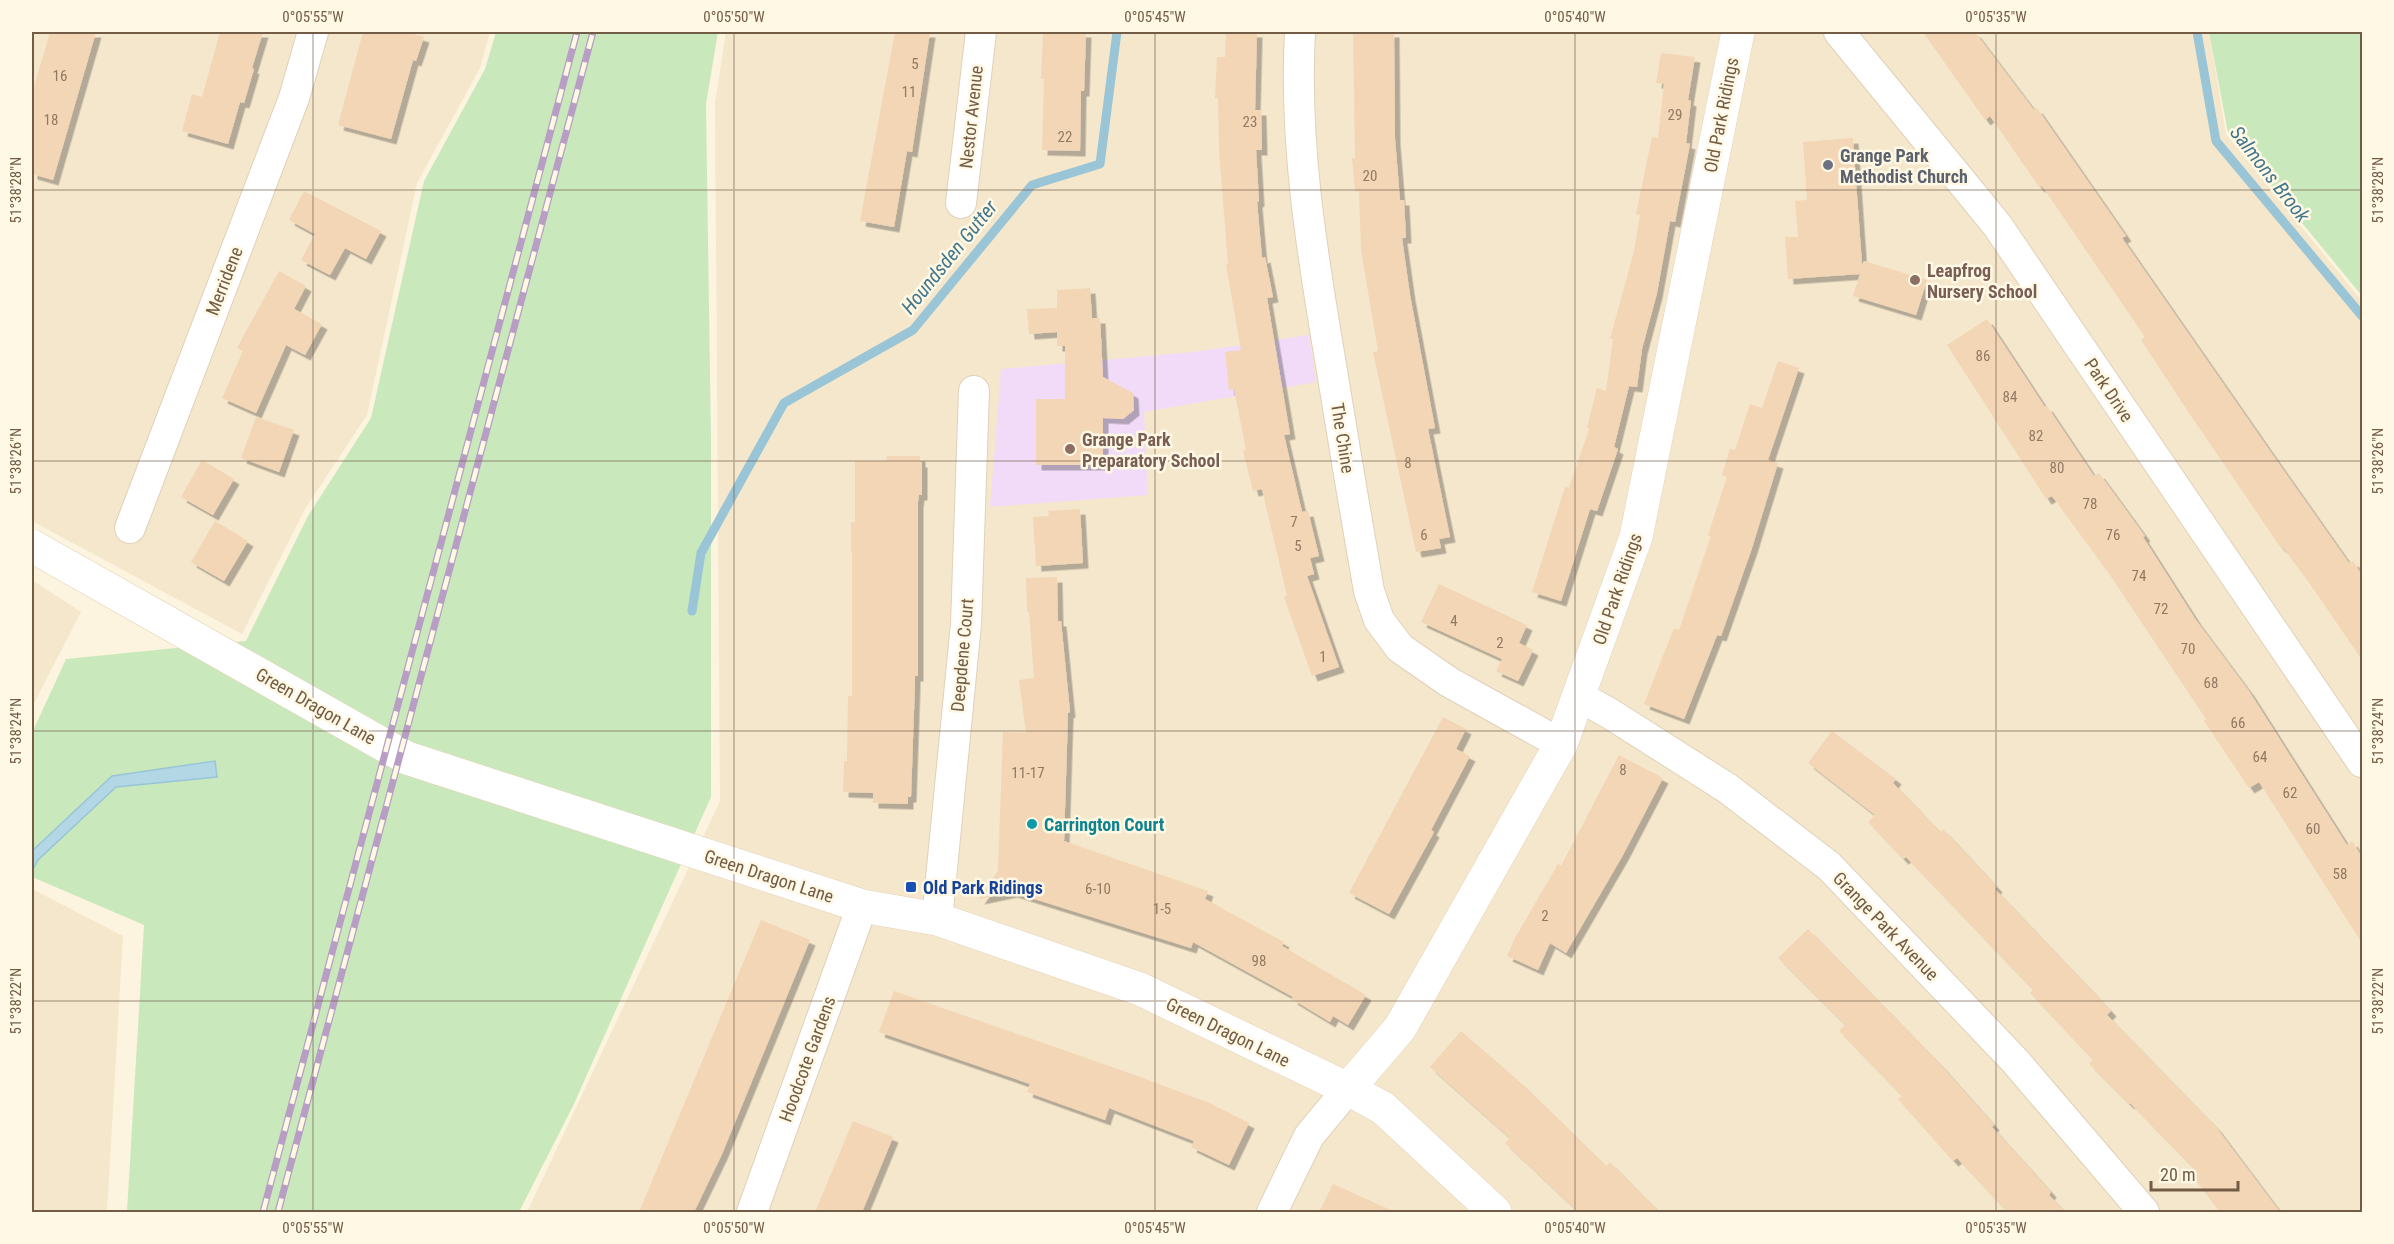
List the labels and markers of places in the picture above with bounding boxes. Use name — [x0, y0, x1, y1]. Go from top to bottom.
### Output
place label: Grange Park Methodist Church — [1840, 145, 1968, 187]
marker: Grange Park Methodist Church — [1821, 158, 1835, 172]
place label: Leapfrog Nursery School — [1927, 260, 2037, 302]
marker: Leapfrog Nursery School — [1908, 273, 1922, 287]
place label: Grange Park Preparatory School — [1082, 429, 1220, 471]
marker: Grange Park Preparatory School — [1063, 442, 1077, 456]
place label: Carrington Court — [1044, 814, 1165, 835]
marker: Carrington Court — [1025, 817, 1039, 831]
place label: Old Park Ridings — [923, 877, 1043, 898]
marker: Old Park Ridings — [904, 880, 918, 894]

